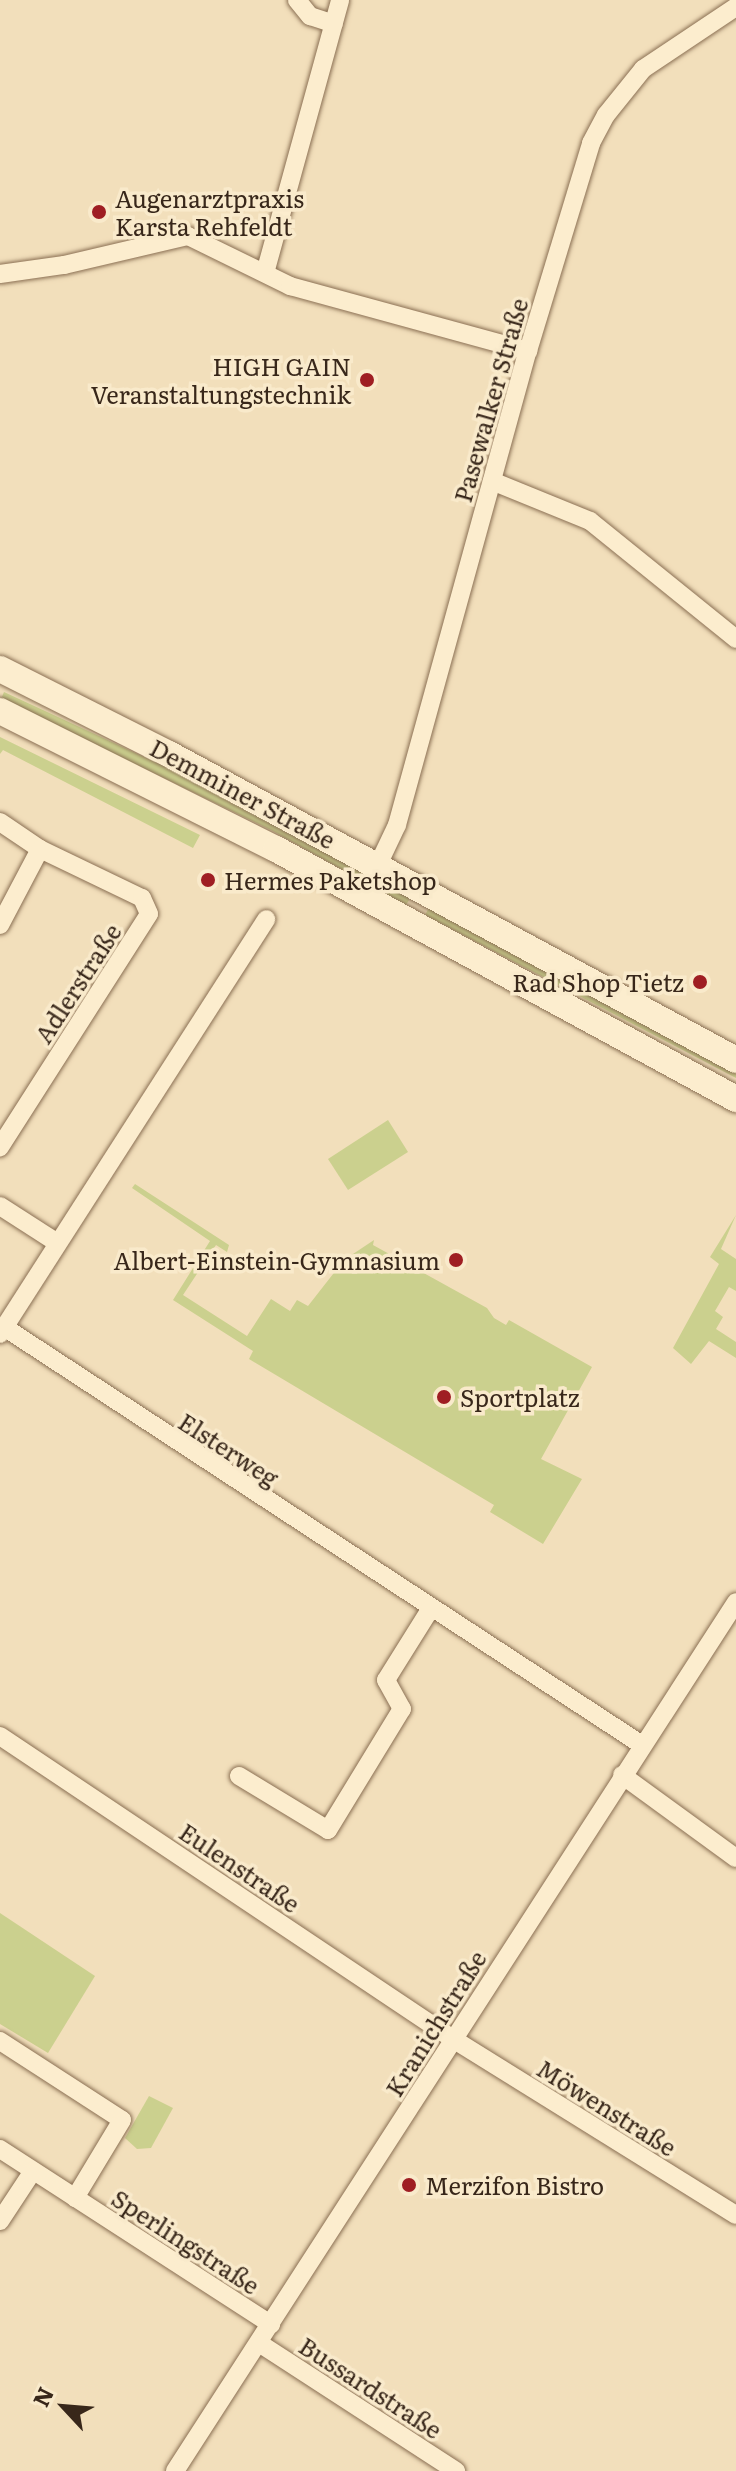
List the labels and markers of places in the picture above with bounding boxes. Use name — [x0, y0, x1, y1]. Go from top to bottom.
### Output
place label: Augenarztpraxis Karsta Rehfeldt — [115, 184, 304, 240]
marker: Augenarztpraxis Karsta Rehfeldt — [90, 203, 108, 221]
place label: HIGH GAIN Veranstaltungstechnik — [91, 352, 351, 408]
marker: HIGH GAIN Veranstaltungstechnik — [358, 371, 376, 389]
place label: Hermes Paketshop — [224, 866, 437, 894]
marker: Hermes Paketshop — [199, 871, 217, 889]
place label: Rad Shop Tietz — [512, 968, 684, 996]
marker: Rad Shop Tietz — [691, 973, 709, 991]
place label: Albert-Einstein-Gymnasium — [114, 1246, 440, 1274]
marker: Albert-Einstein-Gymnasium — [447, 1251, 465, 1269]
place label: Sportplatz — [460, 1383, 580, 1411]
marker: Sportplatz — [435, 1388, 453, 1406]
place label: Merzifon Bistro — [425, 2171, 604, 2199]
marker: Merzifon Bistro — [400, 2176, 418, 2194]

